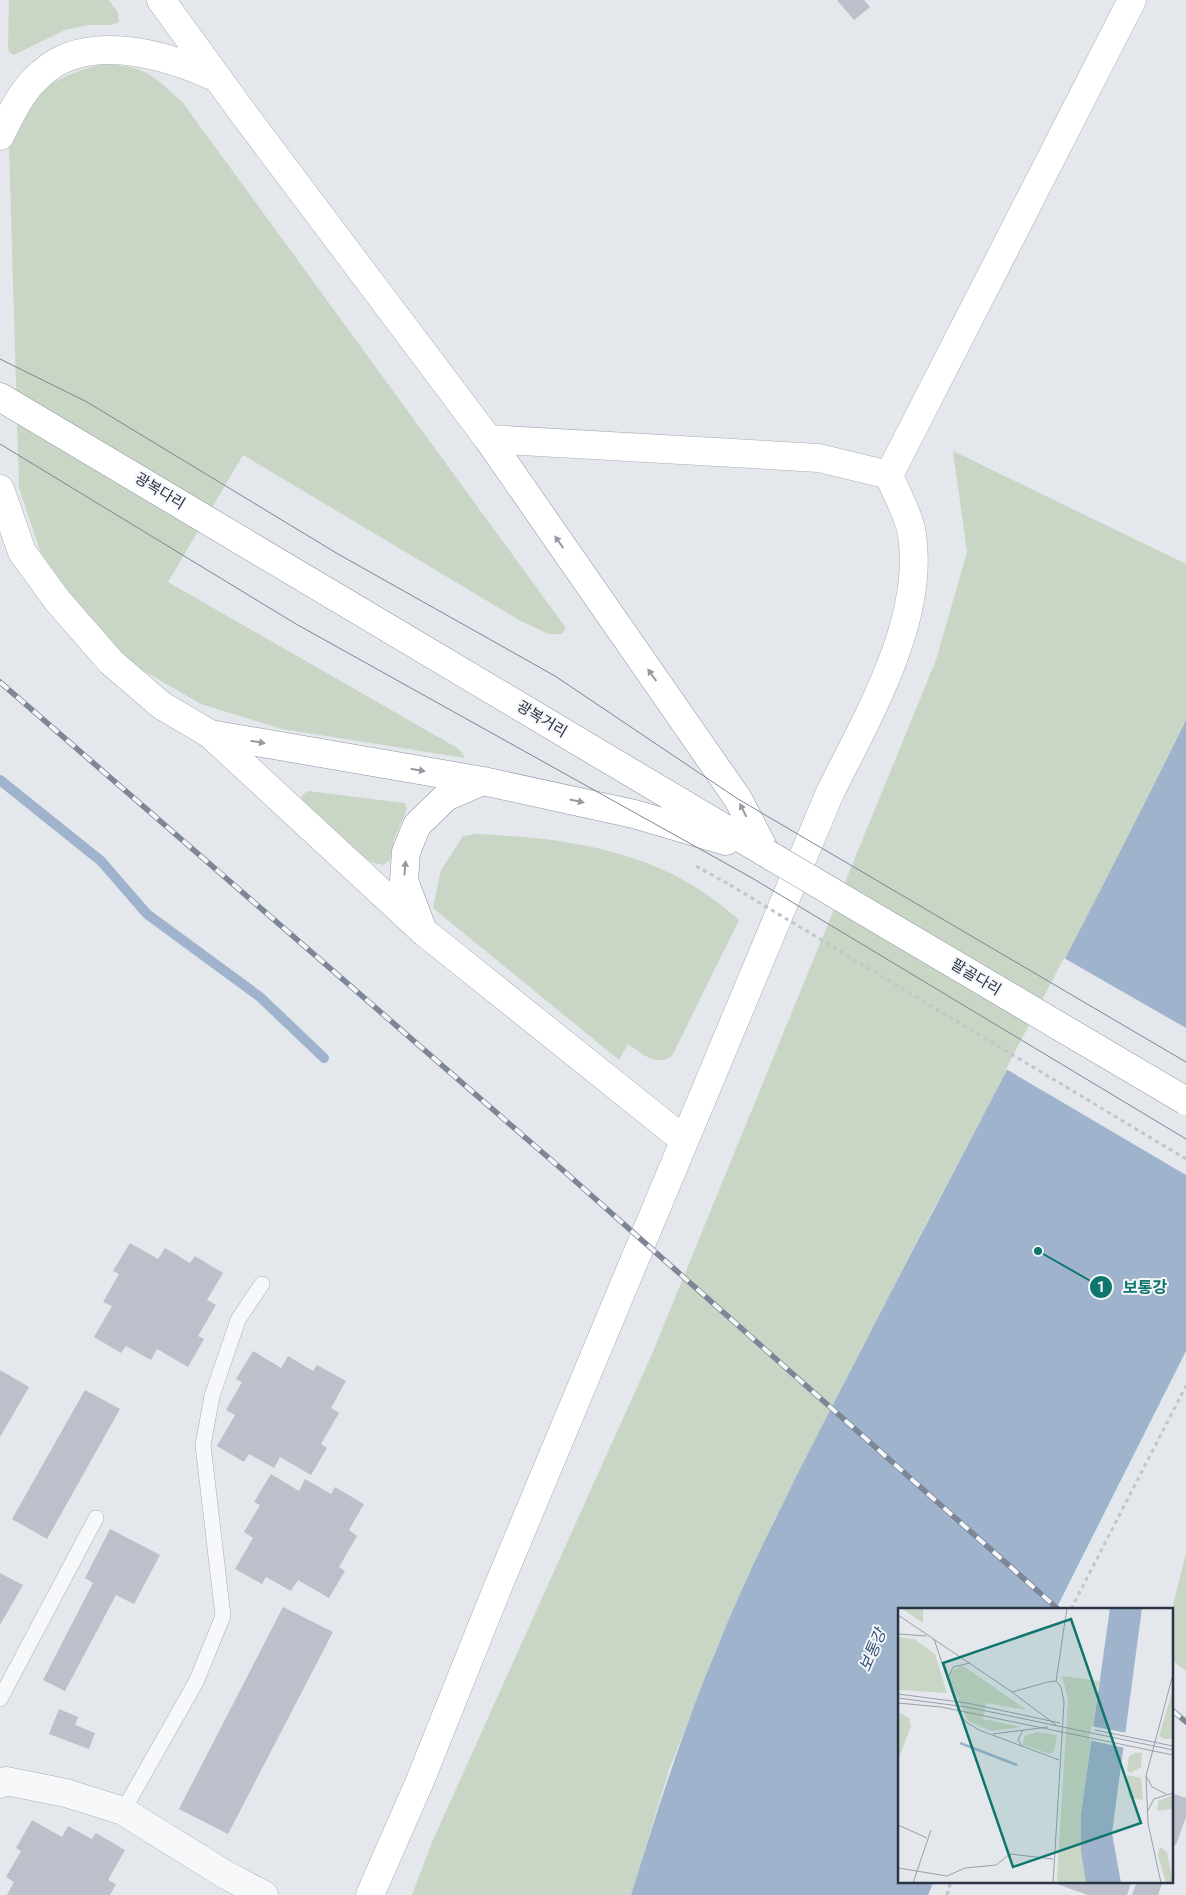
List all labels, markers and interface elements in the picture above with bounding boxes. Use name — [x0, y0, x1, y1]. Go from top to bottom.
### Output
street label: 광복다리 — [132, 469, 188, 513]
one-way arrow — [554, 535, 564, 548]
one-way arrow — [647, 668, 657, 682]
street label: 광복거리 — [514, 697, 570, 741]
one-way arrow — [250, 739, 266, 747]
one-way arrow — [410, 766, 426, 774]
one-way arrow — [570, 798, 586, 806]
one-way arrow — [739, 802, 747, 817]
one-way arrow — [401, 860, 409, 876]
street label: 팔골다리 — [948, 955, 1004, 999]
callout: 보통강 — [1088, 1272, 1177, 1303]
text: 1 — [1097, 1278, 1105, 1296]
text: 보통강 — [1123, 1278, 1167, 1297]
inset map — [898, 1608, 1174, 1882]
water label: 보통강 — [855, 1624, 891, 1674]

